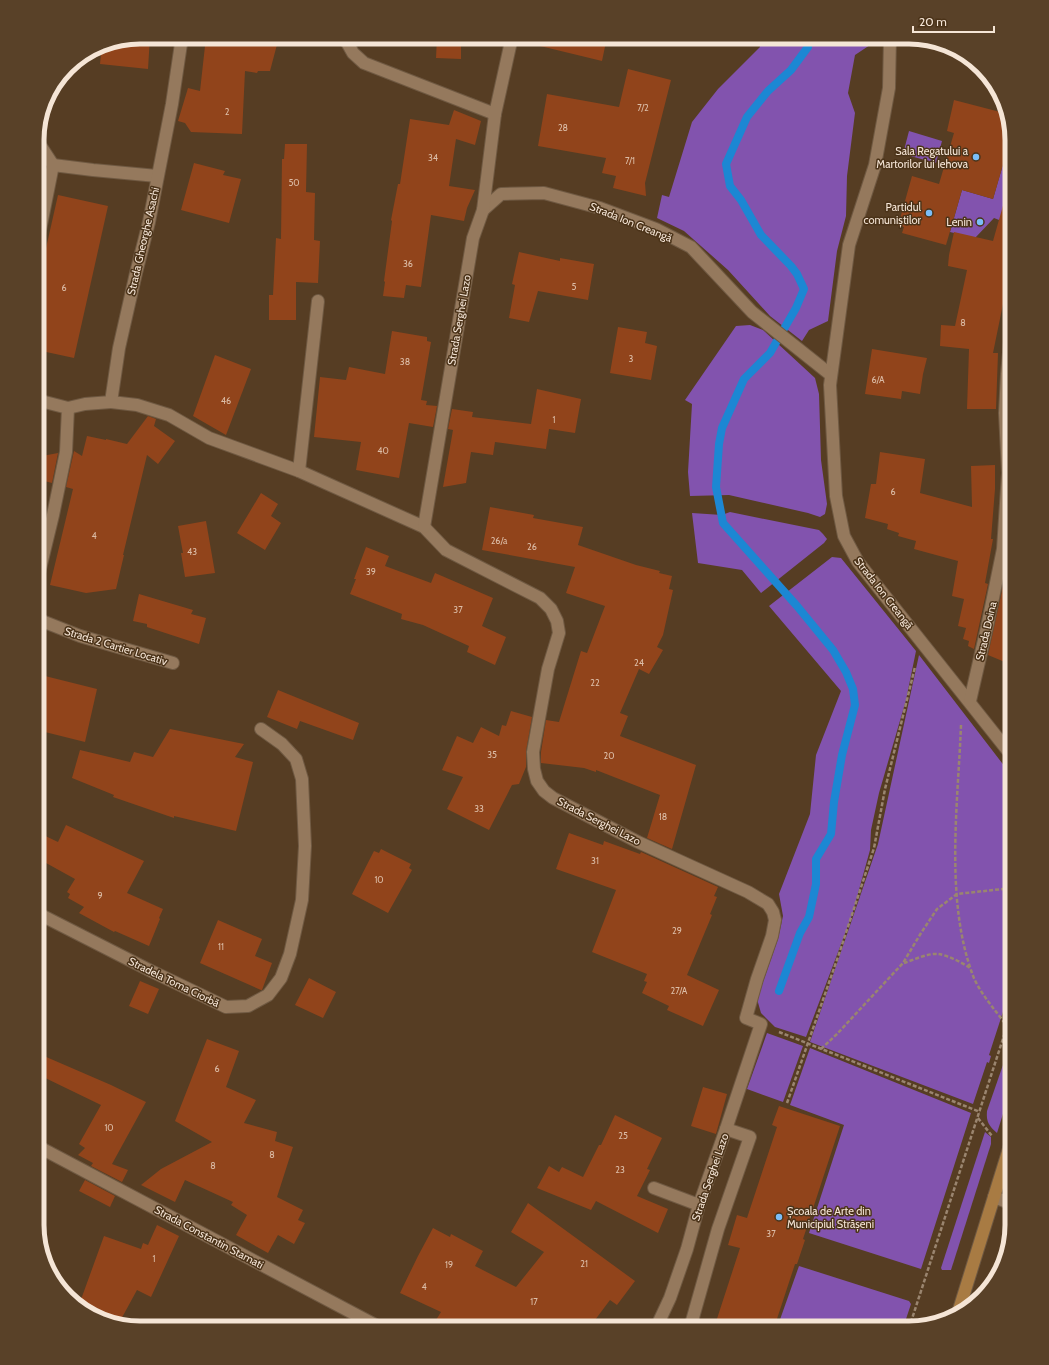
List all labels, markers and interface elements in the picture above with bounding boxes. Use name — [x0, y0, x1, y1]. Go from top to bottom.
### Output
scale bar — [913, 8, 994, 34]
text: 20 m — [919, 14, 947, 29]
house number: 7/2 — [637, 102, 649, 113]
house number: 2 — [225, 106, 230, 117]
house number: 28 — [558, 122, 568, 133]
place label: Sala Regatului a Martorilor lui Iehova — [876, 144, 969, 171]
house number: 34 — [428, 152, 438, 163]
marker: Sala Regatului a Martorilor lui Iehova — [971, 152, 981, 162]
house number: 7/1 — [625, 155, 635, 166]
house number: 50 — [288, 177, 300, 188]
street label: Strada Gheorghe Asachi — [124, 186, 162, 296]
street label: Strada Ion Creangă — [588, 199, 675, 245]
place label: Partidul comuniștilor — [863, 200, 922, 228]
marker: Partidul comuniștilor — [924, 208, 934, 218]
place label: Lenin — [946, 215, 972, 229]
marker: Lenin — [975, 217, 985, 227]
house number: 36 — [403, 258, 413, 269]
street label: Strada Serghei Lazo — [444, 274, 474, 366]
house number: 5 — [572, 281, 577, 292]
house number: 6 — [61, 282, 67, 293]
house number: 8 — [960, 317, 966, 328]
house number: 3 — [629, 353, 634, 364]
house number: 38 — [400, 356, 410, 367]
house number: 6/A — [871, 374, 885, 385]
house number: 46 — [221, 395, 231, 406]
house number: 1 — [553, 414, 556, 425]
house number: 40 — [377, 445, 389, 456]
house number: 6 — [890, 486, 896, 497]
house number: 4 — [91, 530, 97, 541]
house number: 26/a — [491, 535, 508, 546]
house number: 26 — [527, 541, 537, 552]
house number: 43 — [187, 546, 197, 557]
street label: Strada Ion Creangă — [851, 554, 917, 632]
house number: 39 — [366, 566, 376, 577]
street label: Strada Doina — [972, 599, 1000, 662]
house number: 37 — [453, 604, 463, 615]
street label: Strada 2 Cartier Locativ — [63, 624, 170, 669]
house number: 24 — [634, 657, 644, 668]
house number: 22 — [590, 677, 600, 688]
house number: 35 — [487, 749, 497, 760]
house number: 20 — [604, 750, 615, 761]
street label: Strada Serghei Lazo — [555, 794, 643, 848]
house number: 33 — [474, 803, 484, 814]
house number: 18 — [659, 811, 667, 822]
house number: 31 — [591, 855, 599, 866]
house number: 10 — [374, 874, 384, 885]
house number: 9 — [97, 890, 103, 901]
house number: 29 — [672, 925, 682, 936]
house number: 11 — [218, 941, 224, 952]
street label: Stradela Toma Ciorbă — [126, 954, 222, 1010]
house number: 27/A — [671, 985, 688, 996]
house number: 6 — [214, 1063, 220, 1074]
house number: 10 — [104, 1122, 114, 1133]
house number: 25 — [618, 1130, 628, 1141]
street label: Strada Serghei Lazo — [688, 1131, 732, 1223]
house number: 8 — [269, 1149, 275, 1160]
house number: 8 — [210, 1160, 216, 1171]
house number: 23 — [615, 1164, 625, 1175]
street label: Strada Constantin Stamati — [152, 1202, 266, 1272]
place label: Școala de Arte din Municipiul Strășeni — [787, 1204, 874, 1232]
marker: Școala de Arte din Municipiul Strășeni — [774, 1212, 784, 1222]
house number: 37 — [766, 1228, 776, 1239]
house number: 1 — [153, 1253, 156, 1264]
house number: 21 — [580, 1258, 588, 1269]
house number: 19 — [445, 1259, 453, 1270]
house number: 4 — [421, 1281, 427, 1292]
house number: 17 — [530, 1296, 538, 1307]

